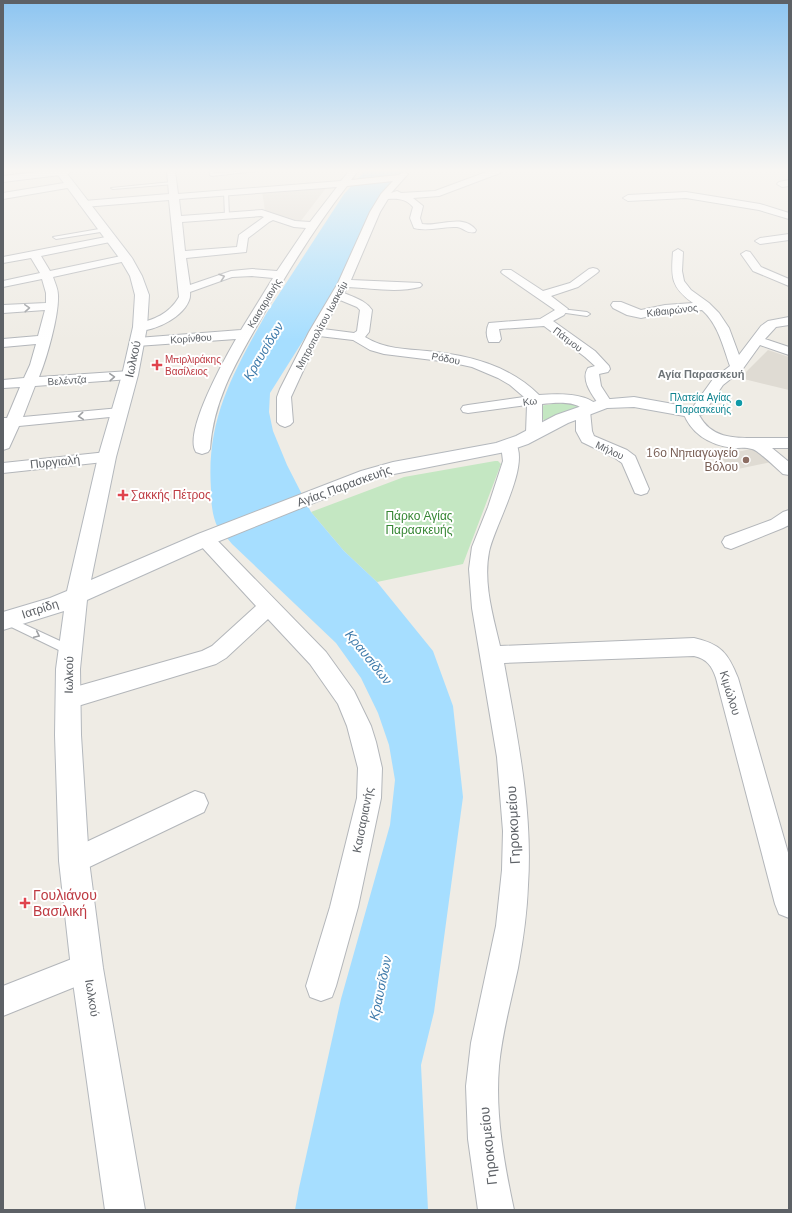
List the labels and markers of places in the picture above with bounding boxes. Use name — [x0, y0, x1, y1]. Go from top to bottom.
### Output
place label: Μπιρλιράκης Βασίλειος — [165, 353, 221, 379]
marker: Μπιρλιράκης Βασίλειος — [152, 360, 162, 370]
place label: Πλατεία Αγίας Παρασκευής — [670, 391, 731, 417]
marker: Πλατεία Αγίας Παρασκευής — [734, 398, 744, 408]
place label: 16ο Νηπιαγωγείο Βόλου — [646, 445, 738, 475]
marker: 16ο Νηπιαγωγείο Βόλου — [741, 455, 751, 465]
place label: Σακκής Πέτρος — [131, 487, 211, 503]
marker: Σακκής Πέτρος — [118, 490, 128, 500]
place label: Γουλιάνου Βασιλική — [33, 886, 97, 921]
marker: Γουλιάνου Βασιλική — [20, 898, 30, 908]

